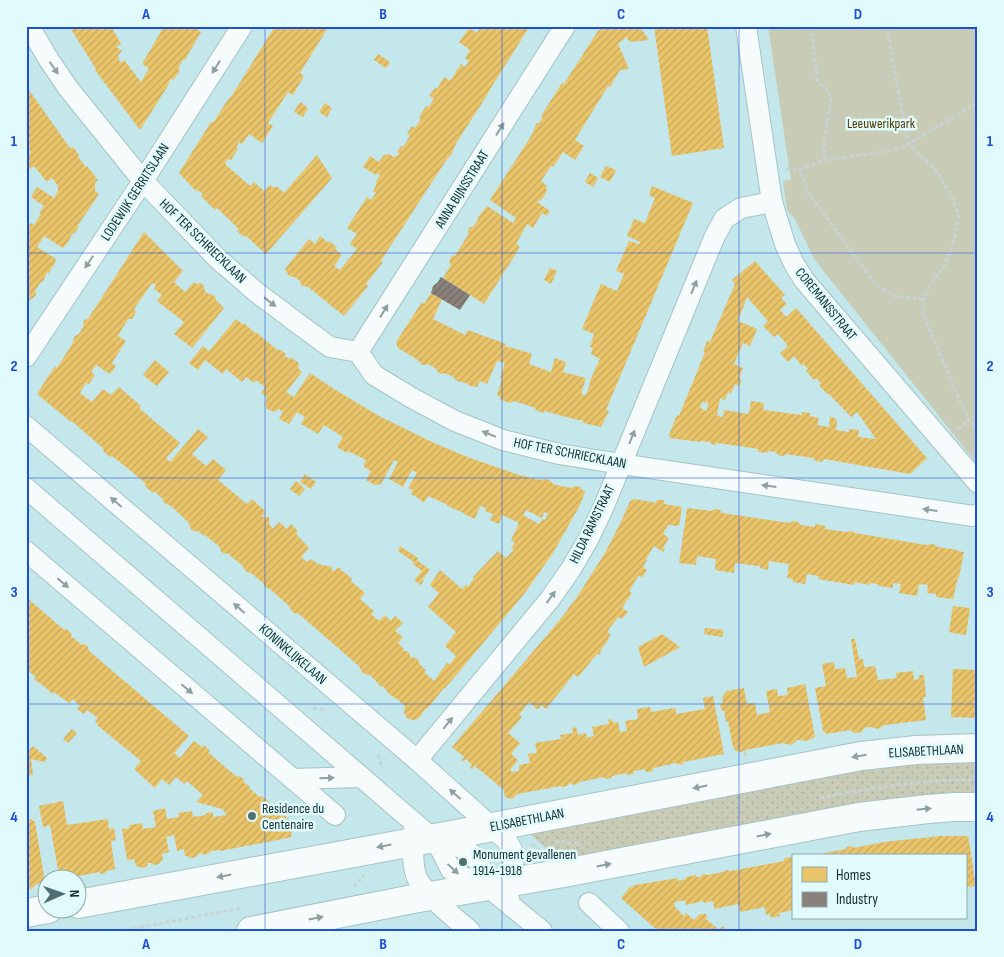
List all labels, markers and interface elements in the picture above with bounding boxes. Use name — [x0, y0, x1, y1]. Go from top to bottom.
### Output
text: A — [141, 5, 150, 24]
text: B — [379, 5, 387, 24]
text: C — [617, 5, 625, 24]
text: D — [854, 5, 862, 24]
one-way arrow — [49, 61, 59, 75]
one-way arrow — [211, 61, 220, 74]
park label: Leeuwerikpark — [847, 115, 916, 132]
one-way arrow — [495, 123, 504, 136]
text: 1 — [11, 132, 18, 151]
text: 1 — [987, 132, 994, 151]
street label: LODEWIJK GERRITSLAAN — [97, 140, 173, 244]
street label: ANNA BIJNSSTRAAT — [431, 147, 493, 232]
street label: HOF TER SCHRIECKLAAN — [156, 195, 250, 287]
one-way arrow — [84, 256, 94, 269]
street label: COREMANSSTRAAT — [792, 264, 861, 344]
one-way arrow — [690, 279, 698, 294]
one-way arrow — [263, 297, 276, 308]
one-way arrow — [379, 304, 389, 317]
text: 2 — [10, 357, 18, 376]
text: 2 — [986, 357, 994, 376]
one-way arrow — [628, 429, 636, 444]
one-way arrow — [482, 430, 497, 437]
street label: HOF TER SCHRIECKLAAN — [512, 434, 628, 472]
street label: HILDA RAMSTRAAT — [566, 481, 619, 566]
one-way arrow — [761, 482, 777, 490]
one-way arrow — [109, 497, 122, 508]
one-way arrow — [922, 506, 938, 514]
one-way arrow — [57, 577, 69, 589]
text: 3 — [10, 583, 18, 602]
text: 3 — [986, 583, 994, 602]
one-way arrow — [546, 590, 556, 604]
one-way arrow — [234, 602, 246, 614]
street label: KONINKLIJKELAAN — [256, 620, 330, 688]
one-way arrow — [180, 683, 193, 694]
one-way arrow — [443, 716, 454, 729]
street label: ELISABETHLAAN — [888, 741, 964, 761]
one-way arrow — [851, 753, 867, 761]
one-way arrow — [319, 774, 335, 782]
one-way arrow — [692, 783, 707, 791]
one-way arrow — [450, 788, 462, 800]
place label: Residence du Centenaire — [262, 800, 324, 833]
street label: ELISABETHLAAN — [488, 804, 566, 836]
one-way arrow — [916, 805, 932, 813]
text: 4 — [10, 808, 18, 827]
text: 4 — [986, 808, 994, 827]
marker: Residence du Centenaire — [246, 810, 258, 822]
one-way arrow — [756, 831, 772, 839]
one-way arrow — [375, 843, 391, 851]
place label: Monument gevallenen 1914-1918 — [473, 846, 576, 879]
legend — [792, 854, 966, 920]
marker: Monument gevallenen 1914-1918 — [457, 856, 469, 868]
one-way arrow — [597, 861, 613, 869]
one-way arrow — [447, 863, 459, 875]
text: Homes — [836, 866, 871, 885]
north arrow — [38, 870, 88, 920]
one-way arrow — [216, 873, 232, 881]
text: N — [66, 890, 83, 898]
text: Industry — [836, 890, 878, 909]
one-way arrow — [309, 914, 324, 922]
text: A — [141, 935, 150, 954]
text: B — [379, 935, 387, 954]
text: C — [617, 935, 625, 954]
text: D — [854, 935, 862, 954]

